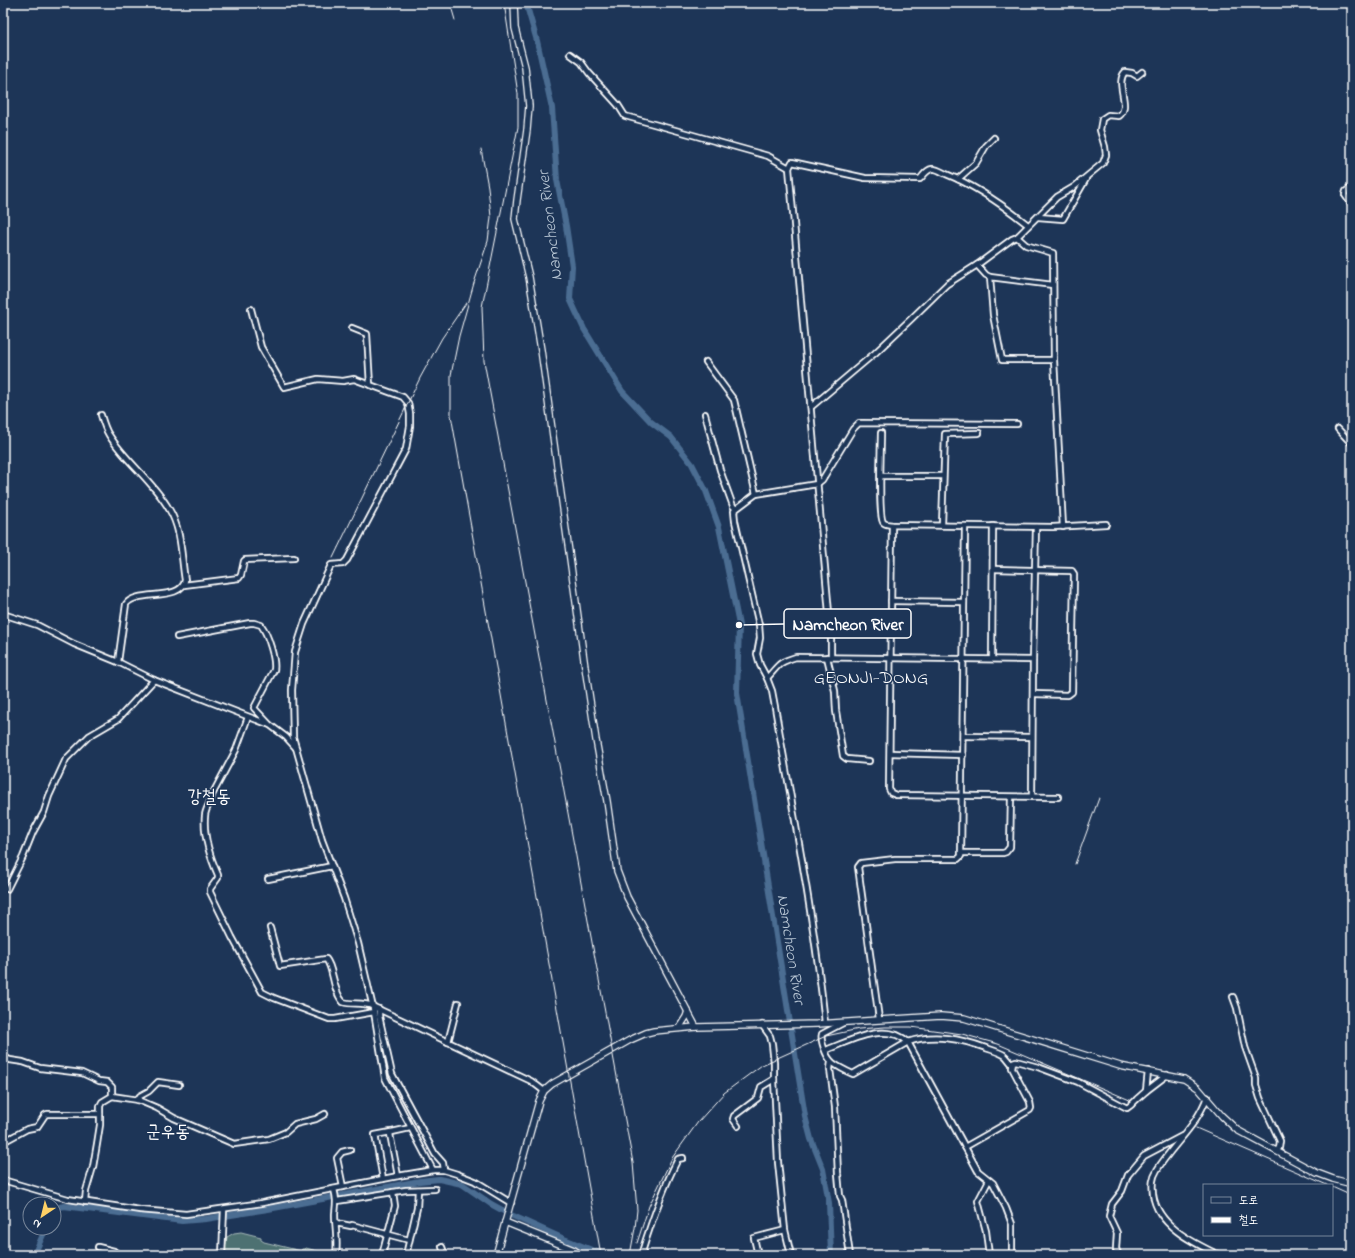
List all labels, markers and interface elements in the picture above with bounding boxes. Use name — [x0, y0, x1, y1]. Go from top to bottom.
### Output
water label: Namcheon River — [531, 167, 570, 282]
callout: Namcheon River — [784, 609, 911, 638]
text: Namcheon River — [793, 613, 904, 638]
district label: GEONJI-DONG — [814, 666, 928, 692]
district label: 강철동 — [187, 785, 231, 811]
water label: Namcheon River — [769, 892, 812, 1009]
district label: 군우동 — [146, 1120, 190, 1146]
legend — [1203, 1184, 1333, 1236]
text: 도로 — [1239, 1192, 1258, 1210]
north arrow — [22, 1196, 62, 1236]
text: 철도 — [1239, 1212, 1258, 1230]
text: N — [29, 1215, 44, 1232]

